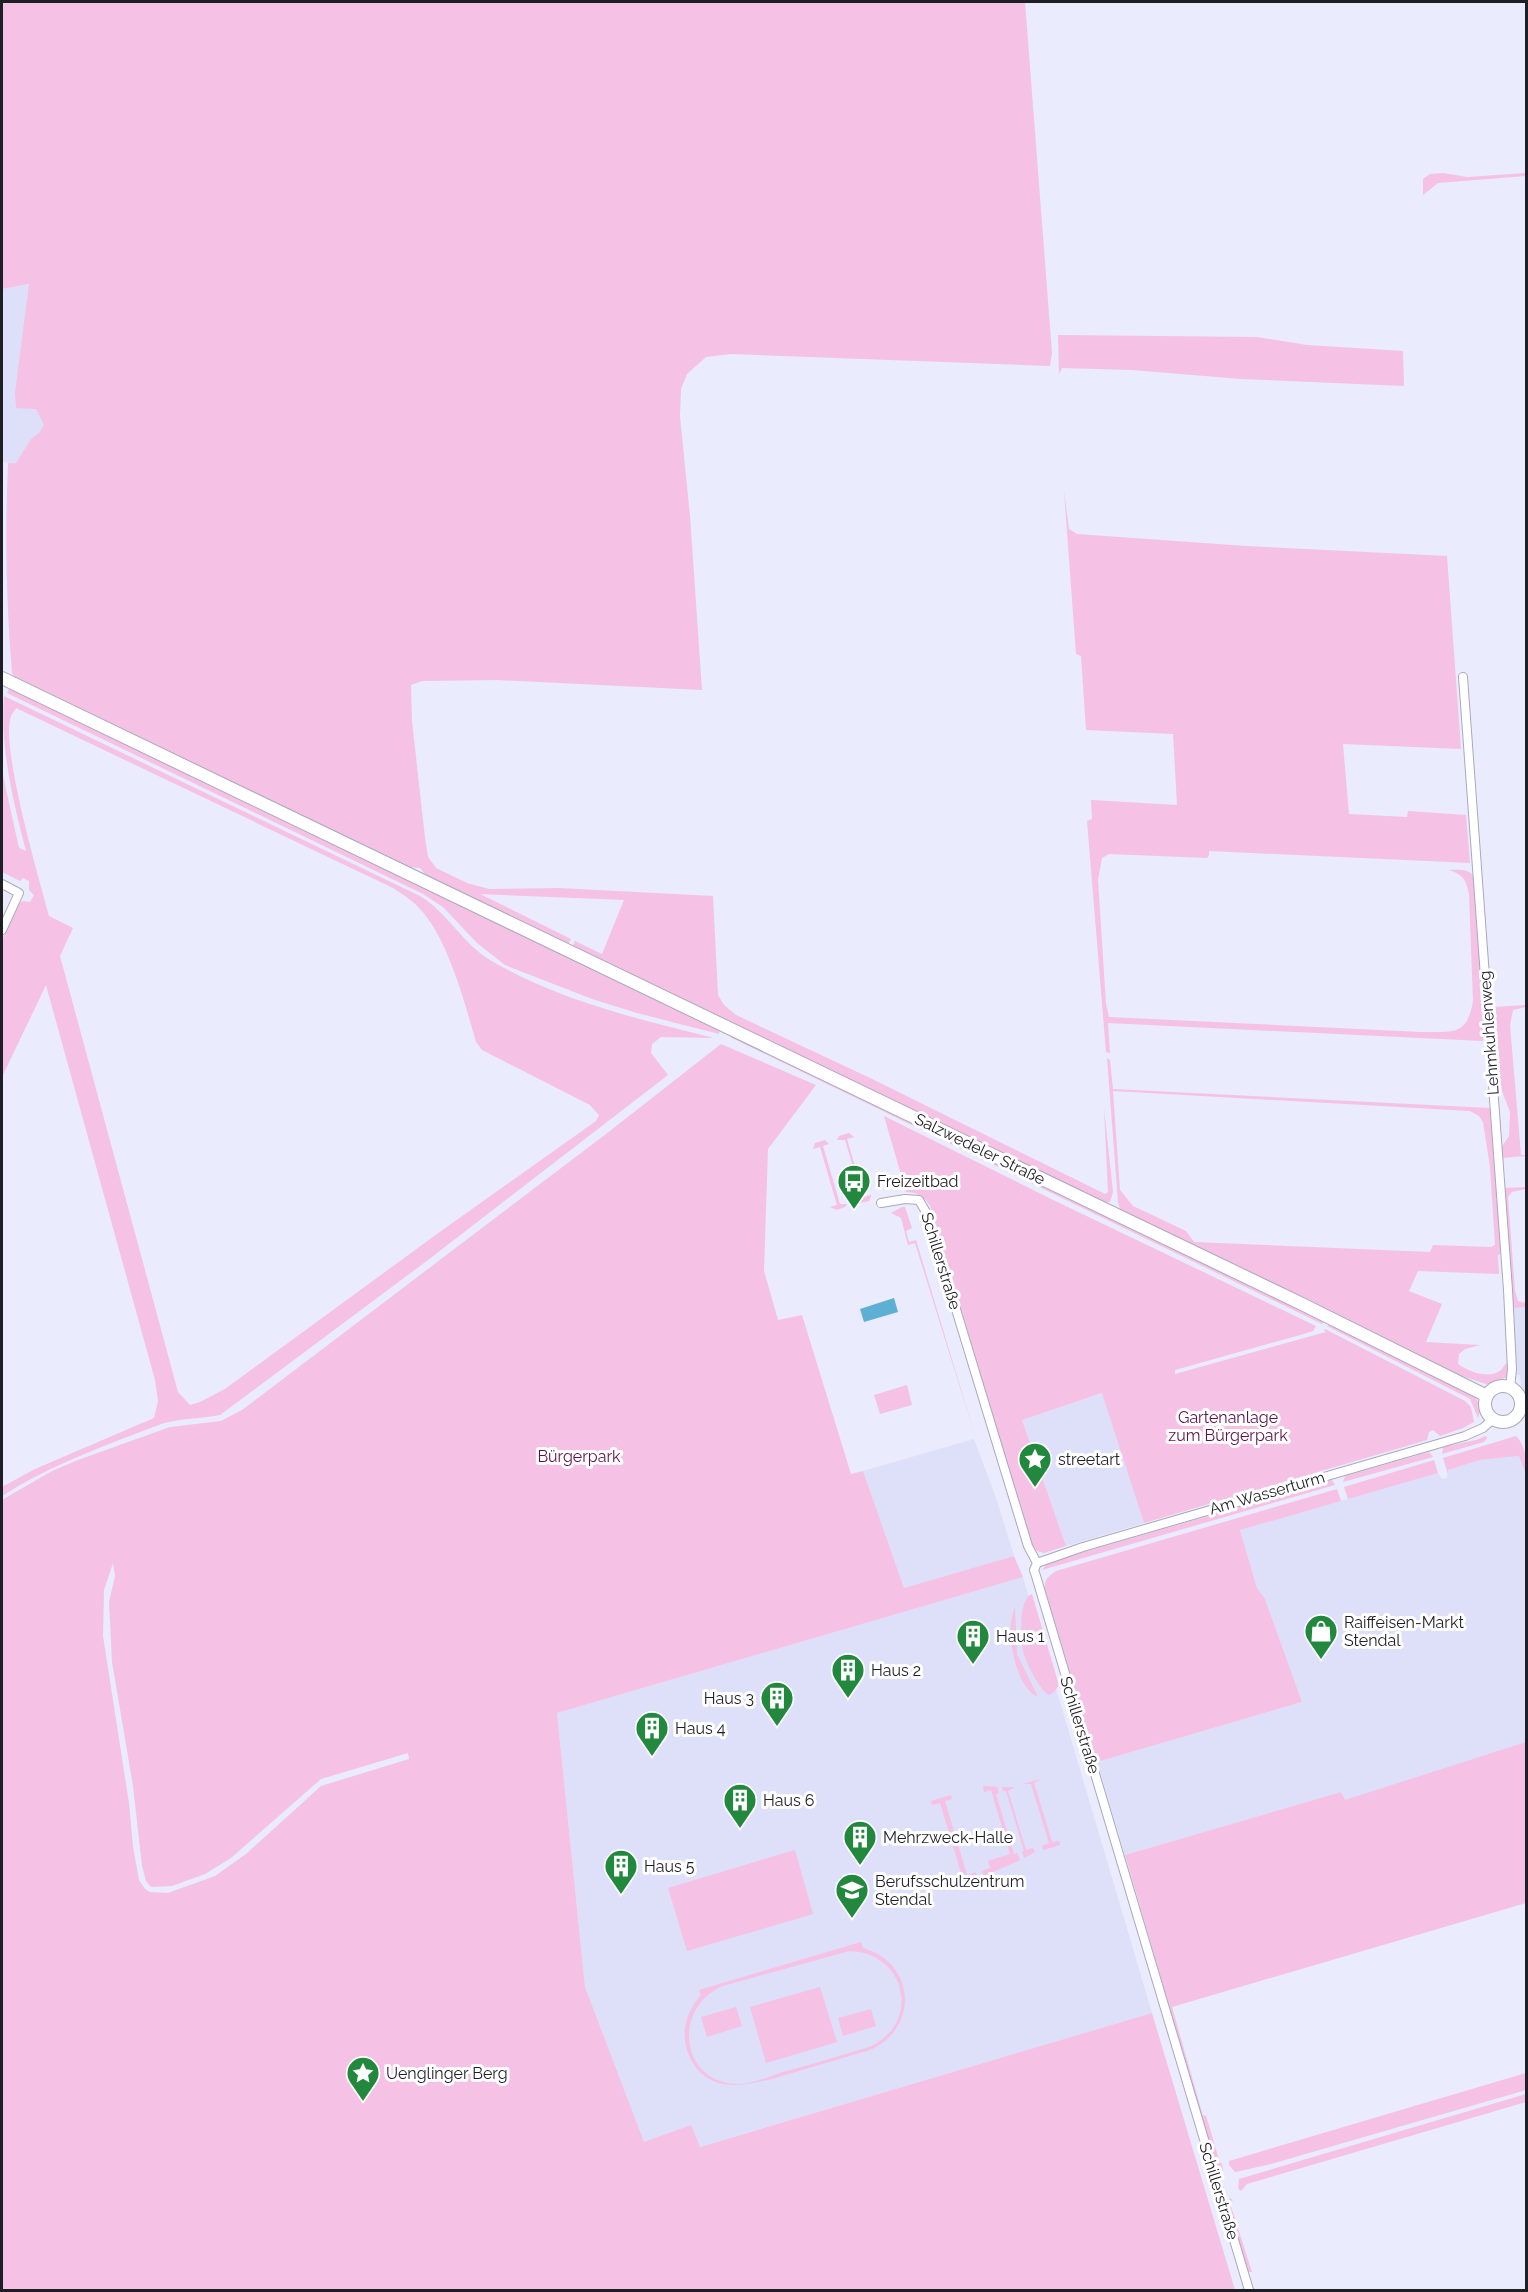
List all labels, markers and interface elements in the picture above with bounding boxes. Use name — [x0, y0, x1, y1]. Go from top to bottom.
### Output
street label: Lehmkuhlenweg — [1475, 970, 1503, 1096]
street label: Salzwedeler Straße — [912, 1109, 1048, 1189]
bus stop icon: Freizeitbad — [836, 1163, 872, 1210]
place label: Freizeitbad — [877, 1172, 959, 1191]
street label: Schillerstraße — [917, 1210, 965, 1312]
park label: Gartenanlage zum Bürgerpark — [1168, 1408, 1288, 1445]
place icon: streetart — [1017, 1441, 1053, 1488]
park label: Bürgerpark — [537, 1447, 621, 1466]
place label: streetart — [1058, 1450, 1121, 1469]
street label: Am Wasserturm — [1207, 1467, 1327, 1519]
shop icon: Raiffeisen-Markt Stendal — [1303, 1613, 1339, 1660]
place label: Raiffeisen-Markt Stendal — [1344, 1613, 1464, 1650]
building icon: Haus 1 — [955, 1618, 991, 1665]
place label: Haus 1 — [996, 1627, 1045, 1646]
building icon: Haus 2 — [830, 1652, 866, 1699]
place label: Haus 2 — [871, 1661, 921, 1680]
street label: Schillerstraße — [1056, 1674, 1104, 1776]
building icon: Haus 3 — [759, 1680, 795, 1727]
place label: Haus 3 — [704, 1689, 754, 1708]
building icon: Haus 4 — [634, 1710, 670, 1757]
place label: Haus 4 — [675, 1719, 726, 1738]
building icon: Haus 6 — [722, 1782, 758, 1829]
place label: Haus 6 — [763, 1791, 814, 1810]
building icon: Mehrzweck-Halle — [842, 1819, 878, 1866]
place label: Mehrzweck-Halle — [883, 1828, 1013, 1847]
building icon: Haus 5 — [603, 1848, 639, 1895]
place label: Haus 5 — [644, 1857, 695, 1876]
school or university icon: Berufsschulzentrum Stendal — [834, 1872, 870, 1919]
place label: Berufsschulzentrum Stendal — [875, 1872, 1024, 1909]
place icon: Uenglinger Berg — [345, 2055, 381, 2102]
place label: Uenglinger Berg — [386, 2064, 508, 2083]
street label: Schillerstraße — [1195, 2140, 1243, 2242]

